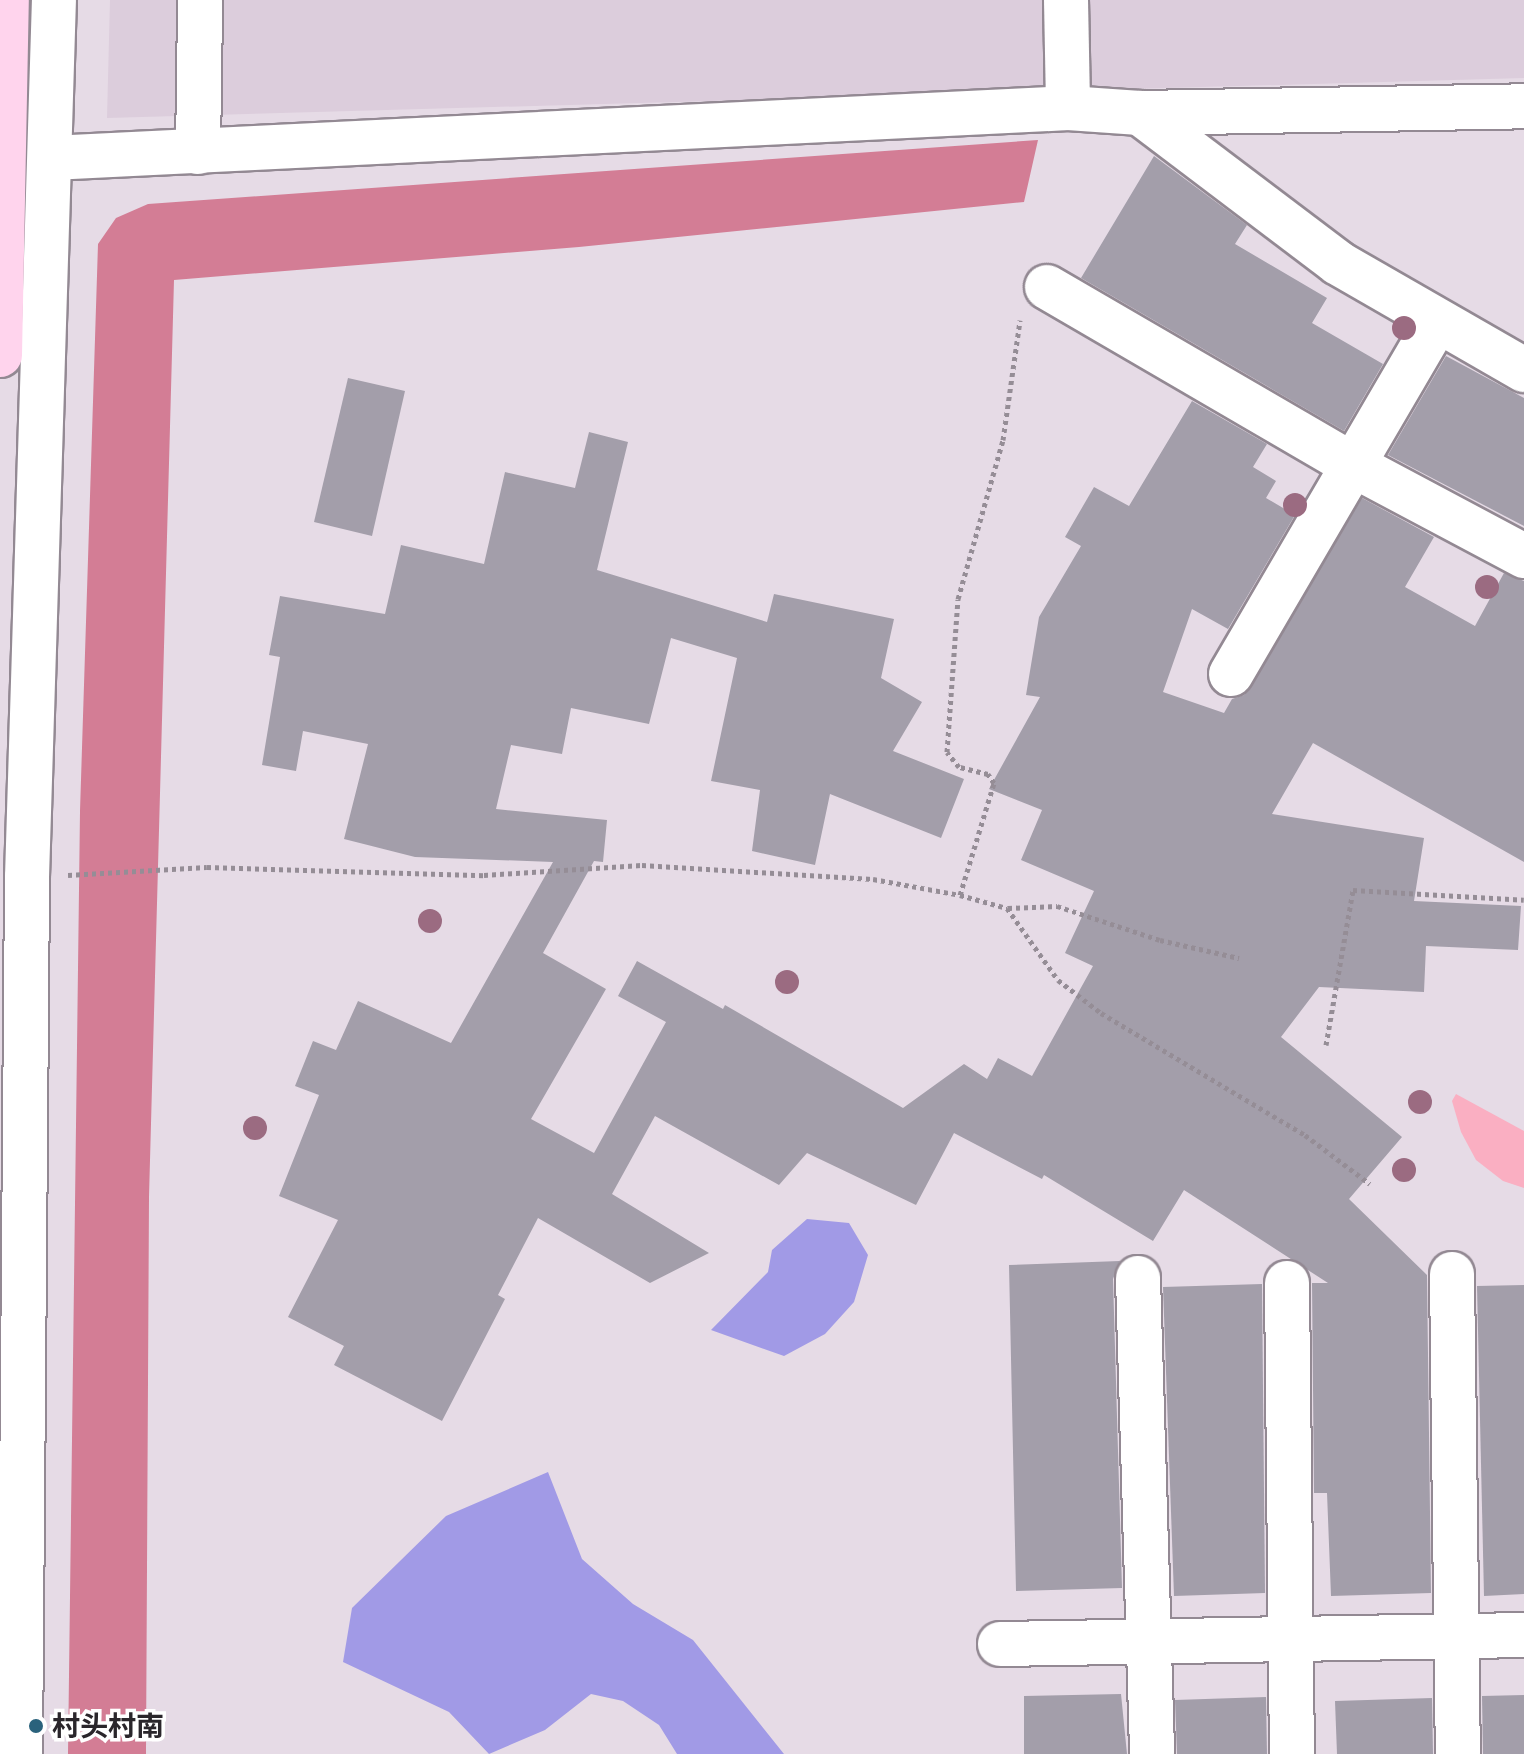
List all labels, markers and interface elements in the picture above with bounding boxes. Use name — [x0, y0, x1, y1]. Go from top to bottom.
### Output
place label: 村头村南 — [52, 1709, 164, 1743]
marker: 村头村南 — [27, 1717, 45, 1735]

